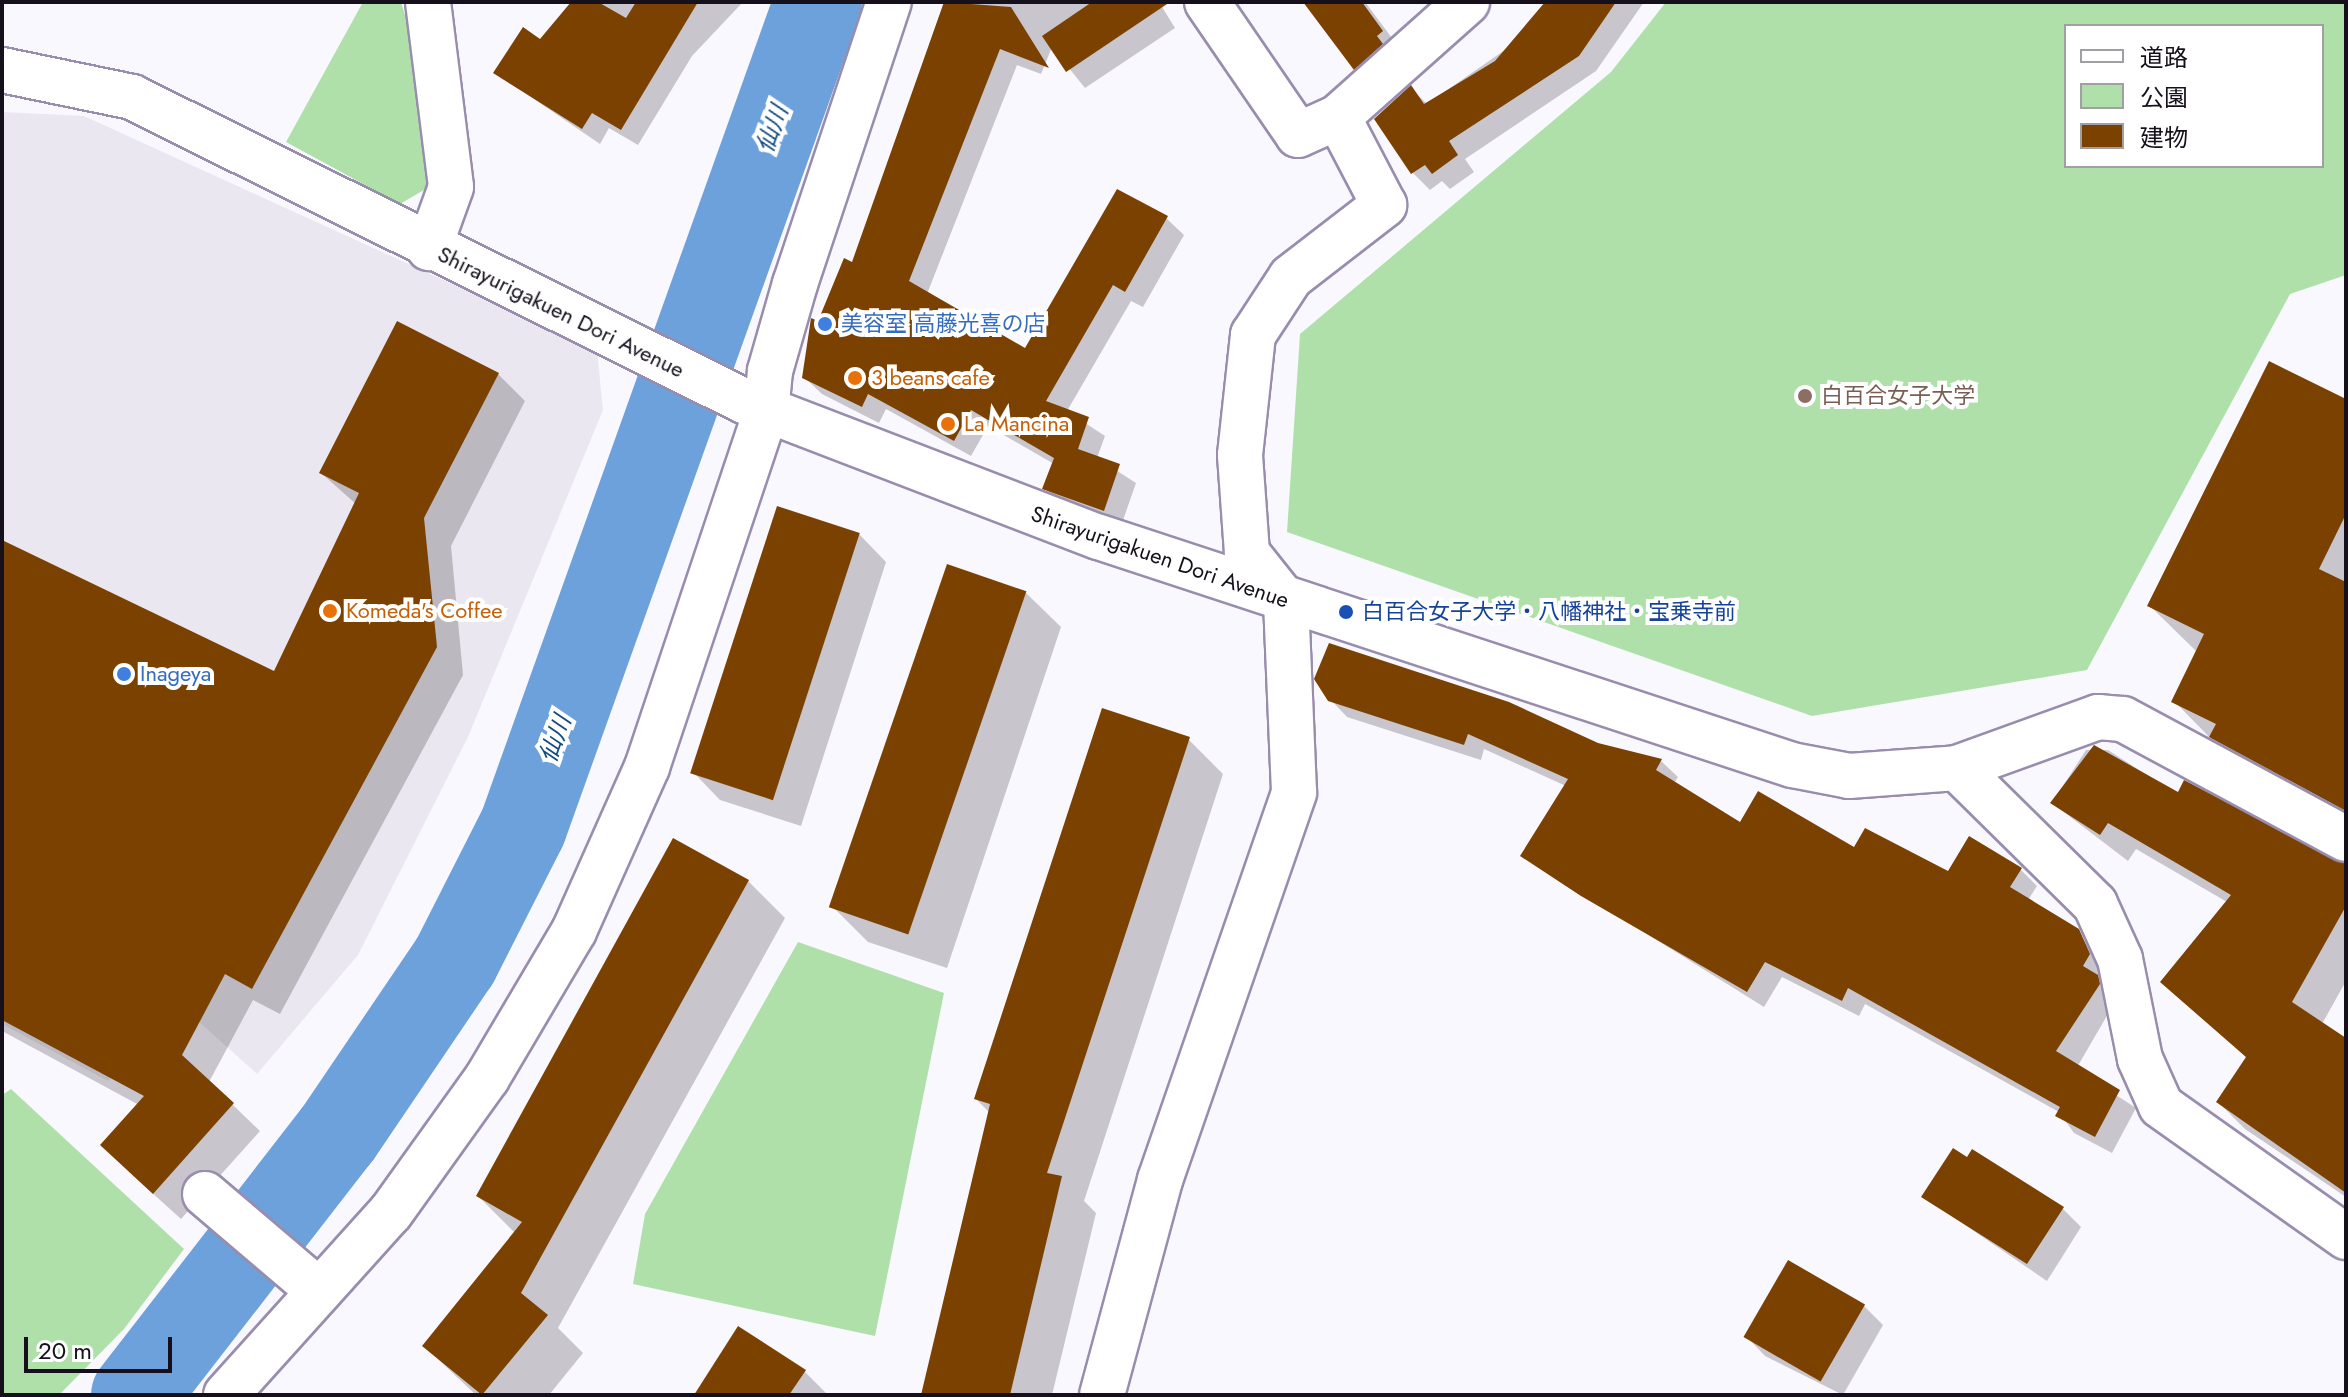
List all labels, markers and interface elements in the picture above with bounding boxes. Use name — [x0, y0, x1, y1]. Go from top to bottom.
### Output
legend — [2064, 24, 2324, 168]
text: 道路 — [2140, 40, 2188, 75]
text: 公園 — [2140, 80, 2188, 115]
water label: 仙川 — [750, 102, 794, 156]
text: 建物 — [2140, 120, 2188, 155]
street label: Shirayurigakuen Dori Avenue — [434, 241, 688, 383]
place label: 美容室 高藤光喜の店 — [841, 311, 1046, 337]
marker: 美容室 高藤光喜の店 — [816, 315, 834, 333]
place label: 3 beans cafe — [871, 365, 990, 391]
marker: 3 beans cafe — [846, 369, 864, 387]
place label: 白百合女子大学 — [1821, 383, 1975, 409]
marker: 白百合女子大学 — [1796, 387, 1814, 405]
place label: La Mancina — [964, 411, 1069, 437]
marker: La Mancina — [939, 415, 957, 433]
street label: Shirayurigakuen Dori Avenue — [1028, 500, 1292, 614]
place label: Komeda's Coffee — [346, 598, 503, 624]
place label: 白百合女子大学・八幡神社・宝乗寺前 — [1362, 599, 1736, 625]
marker: Komeda's Coffee — [321, 602, 339, 620]
marker: 白百合女子大学・八幡神社・宝乗寺前 — [1337, 603, 1355, 621]
place label: Inageya — [140, 661, 211, 687]
marker: Inageya — [115, 665, 133, 683]
water label: 仙川 — [533, 712, 577, 766]
scale bar — [28, 1321, 176, 1371]
text: 20 m — [38, 1333, 92, 1368]

